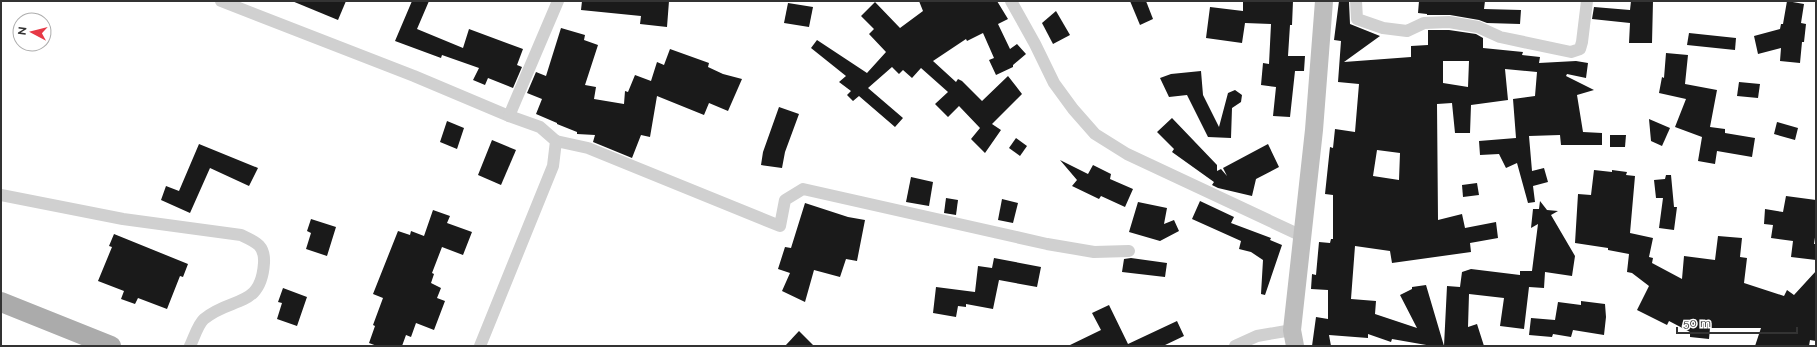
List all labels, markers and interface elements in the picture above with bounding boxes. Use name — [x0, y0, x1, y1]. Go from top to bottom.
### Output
north arrow — [12, 12, 52, 52]
text: N — [16, 26, 30, 36]
scale bar — [1677, 309, 1797, 335]
text: 50 m — [1683, 316, 1711, 330]

